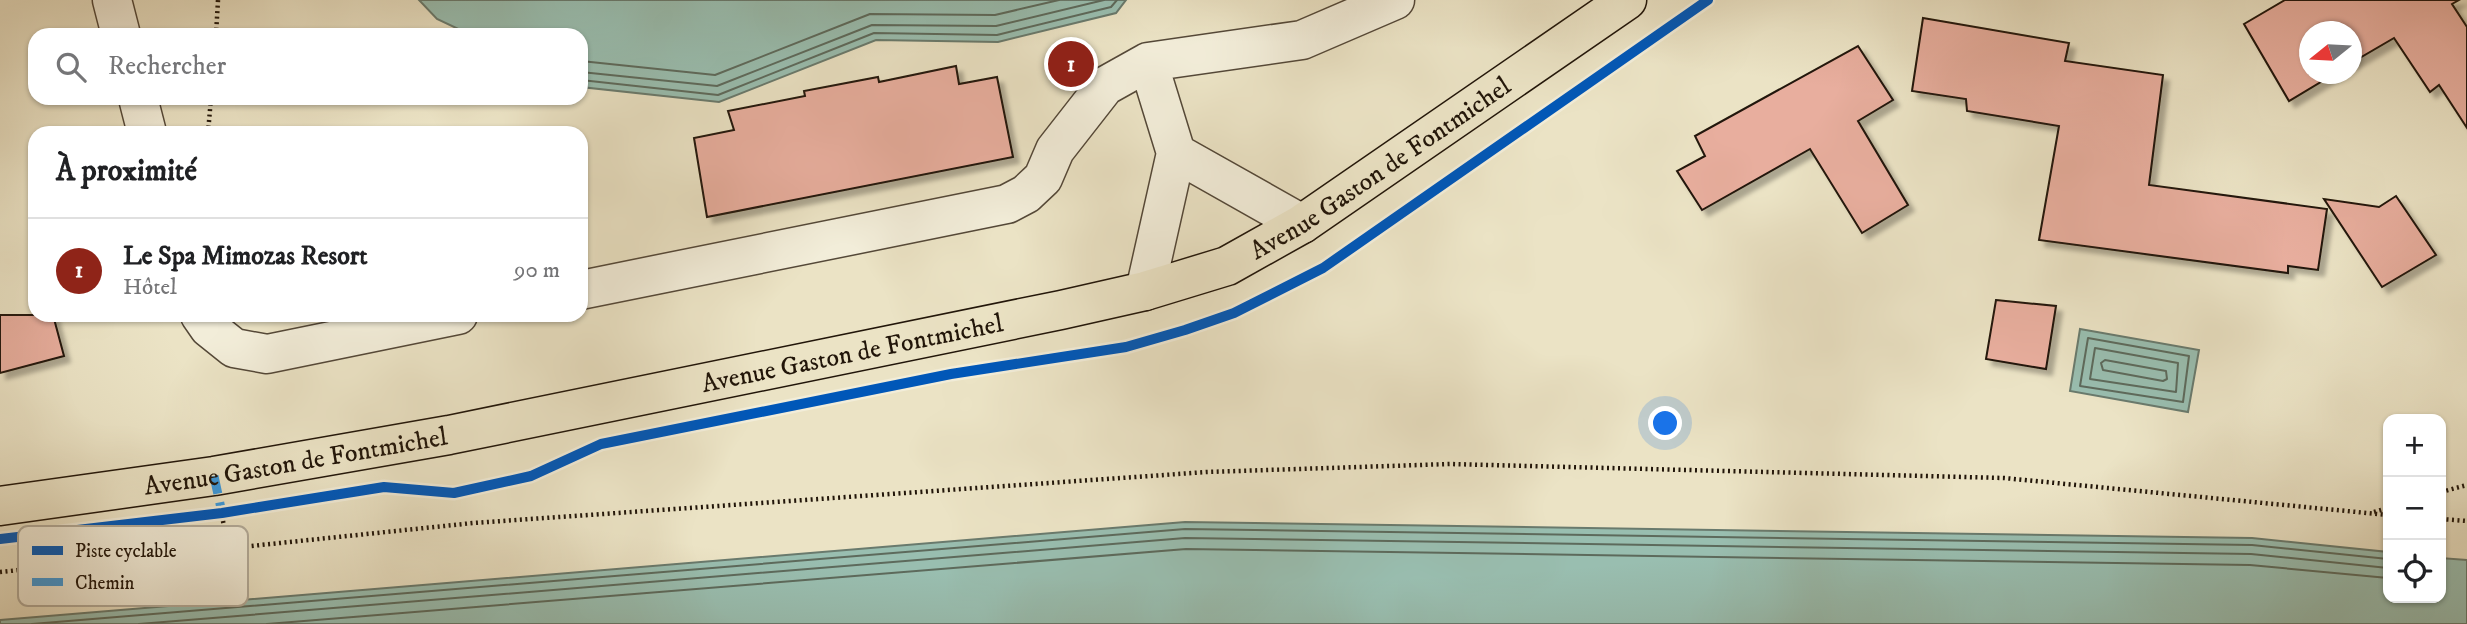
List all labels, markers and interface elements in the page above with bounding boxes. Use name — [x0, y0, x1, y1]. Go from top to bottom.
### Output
north arrow — [2299, 21, 2362, 84]
search box — [28, 28, 588, 105]
pin: 1 — [1048, 38, 1094, 90]
icon: search — [52, 48, 90, 86]
text: Rechercher — [108, 50, 226, 83]
street label: Avenue Gaston de Fontmichel — [1244, 70, 1518, 268]
text: À proximité — [56, 153, 197, 190]
text: Le Spa Mimozas Resort — [123, 240, 368, 273]
text: 1 — [75, 256, 83, 285]
text: 90 m — [514, 256, 560, 285]
text: Hôtel — [123, 273, 177, 302]
street label: Avenue Gaston de Fontmichel — [699, 307, 1006, 401]
your location — [1648, 406, 1682, 440]
map controls — [2383, 414, 2446, 603]
button: + — [2383, 414, 2446, 477]
street label: Avenue Gaston de Fontmichel — [142, 421, 450, 504]
button: − — [2383, 477, 2446, 540]
legend — [18, 526, 248, 606]
text: Piste cyclable — [75, 540, 177, 563]
button: locate — [2383, 540, 2446, 603]
text: Chemin — [75, 572, 135, 595]

